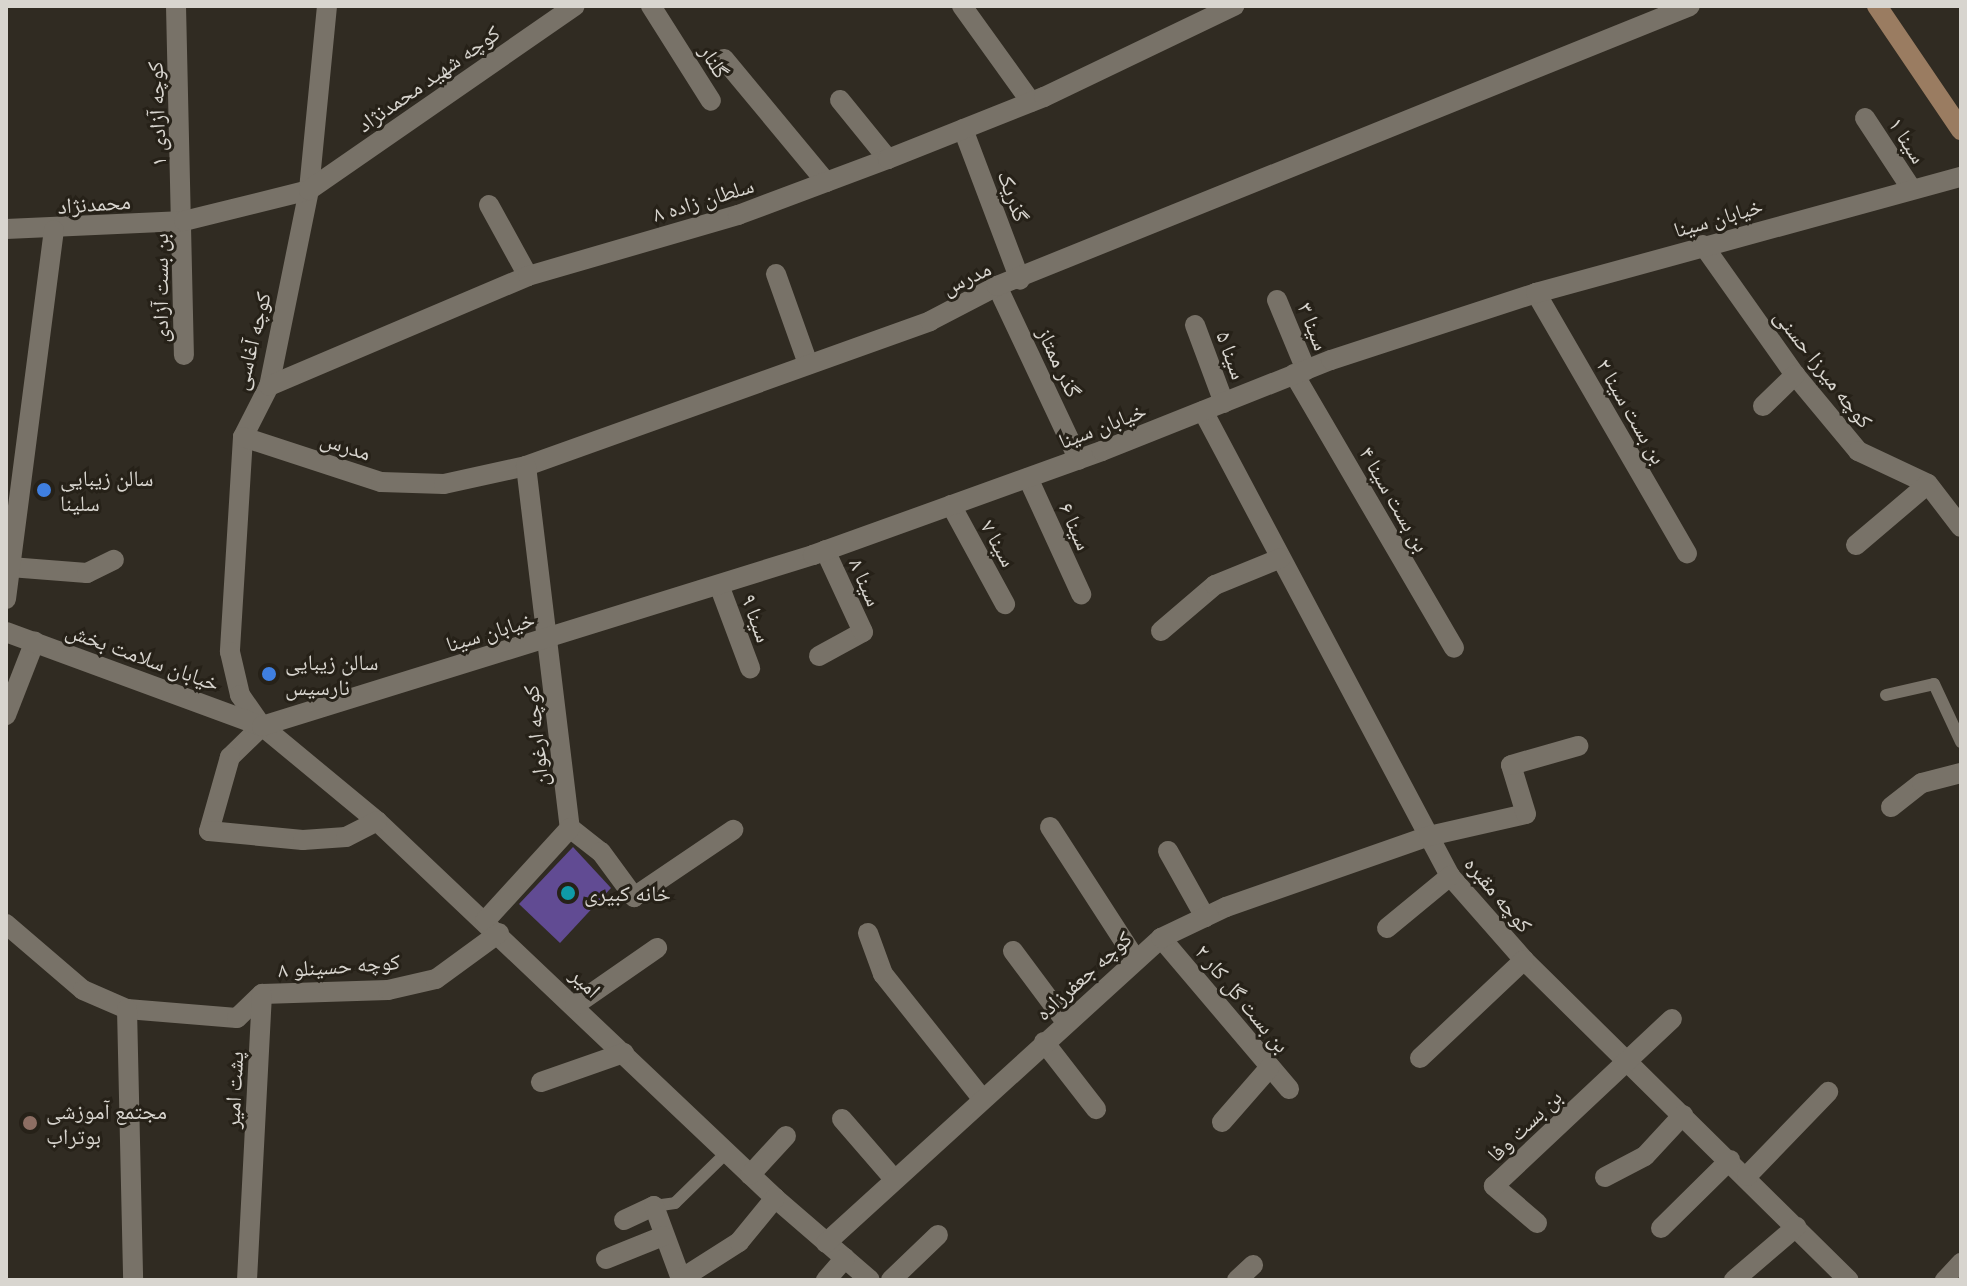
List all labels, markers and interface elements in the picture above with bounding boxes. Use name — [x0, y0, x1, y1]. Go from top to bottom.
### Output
street label: کوچه شهید محمدنژاد — [351, 19, 505, 137]
street label: گلنار — [695, 39, 735, 83]
street label: کوچه آزادی ۱ — [141, 61, 171, 167]
street label: سینا ۱ — [1883, 112, 1933, 168]
street label: گذریک — [993, 167, 1035, 225]
street label: سلطان زاده ۸ — [649, 171, 757, 227]
street label: محمدنژاد — [56, 187, 132, 219]
street label: خیابان سینا — [1670, 192, 1766, 242]
street label: بن بست آزادی — [147, 233, 173, 343]
street label: مدرس — [937, 254, 995, 300]
street label: کوچه آغاسی — [226, 289, 276, 393]
street label: سینا ۳ — [1292, 298, 1336, 354]
street label: کوچه میرزا حسنی — [1769, 303, 1879, 433]
street label: گذر ممتاز — [1032, 323, 1088, 401]
street label: سینا ۵ — [1211, 327, 1253, 383]
street label: بن بست سینا ۲ — [1591, 354, 1673, 468]
street label: خیابان سینا — [1055, 396, 1149, 454]
street label: مدرس — [318, 425, 374, 465]
street label: بن بست سینا ۴ — [1354, 442, 1436, 556]
place label: سالن زیبایی سلینا — [60, 464, 153, 516]
marker: سالن زیبایی سلینا — [35, 481, 53, 499]
street label: سینا ۶ — [1054, 498, 1098, 554]
street label: سینا ۷ — [975, 515, 1023, 571]
street label: سینا ۸ — [844, 554, 888, 610]
street label: سینا ۹ — [736, 590, 778, 646]
street label: خیابان سینا — [442, 605, 538, 657]
street label: خیابان سلامت بخش — [63, 616, 223, 696]
place label: سالن زیبایی نارسیس — [285, 648, 378, 700]
marker: سالن زیبایی نارسیس — [260, 665, 278, 683]
street label: کوچه ارغوان — [517, 684, 553, 788]
street label: کوچه مقبره — [1460, 851, 1538, 937]
place label: خانه کبیری — [584, 880, 671, 906]
marker: خانه کبیری — [559, 884, 577, 902]
street label: کوچه جعفرزاده — [1029, 925, 1137, 1025]
street label: بن بست گل کار ۲ — [1190, 938, 1296, 1058]
street label: کوچه حسینلو ۸ — [277, 948, 401, 982]
street label: امیر — [565, 961, 607, 1003]
street label: پشت امیر — [218, 1051, 248, 1129]
street label: بن بست وفا — [1481, 1083, 1567, 1167]
place label: مجتمع آموزشی بوتراب — [46, 1097, 167, 1148]
marker: مجتمع آموزشی بوتراب — [21, 1114, 39, 1132]

